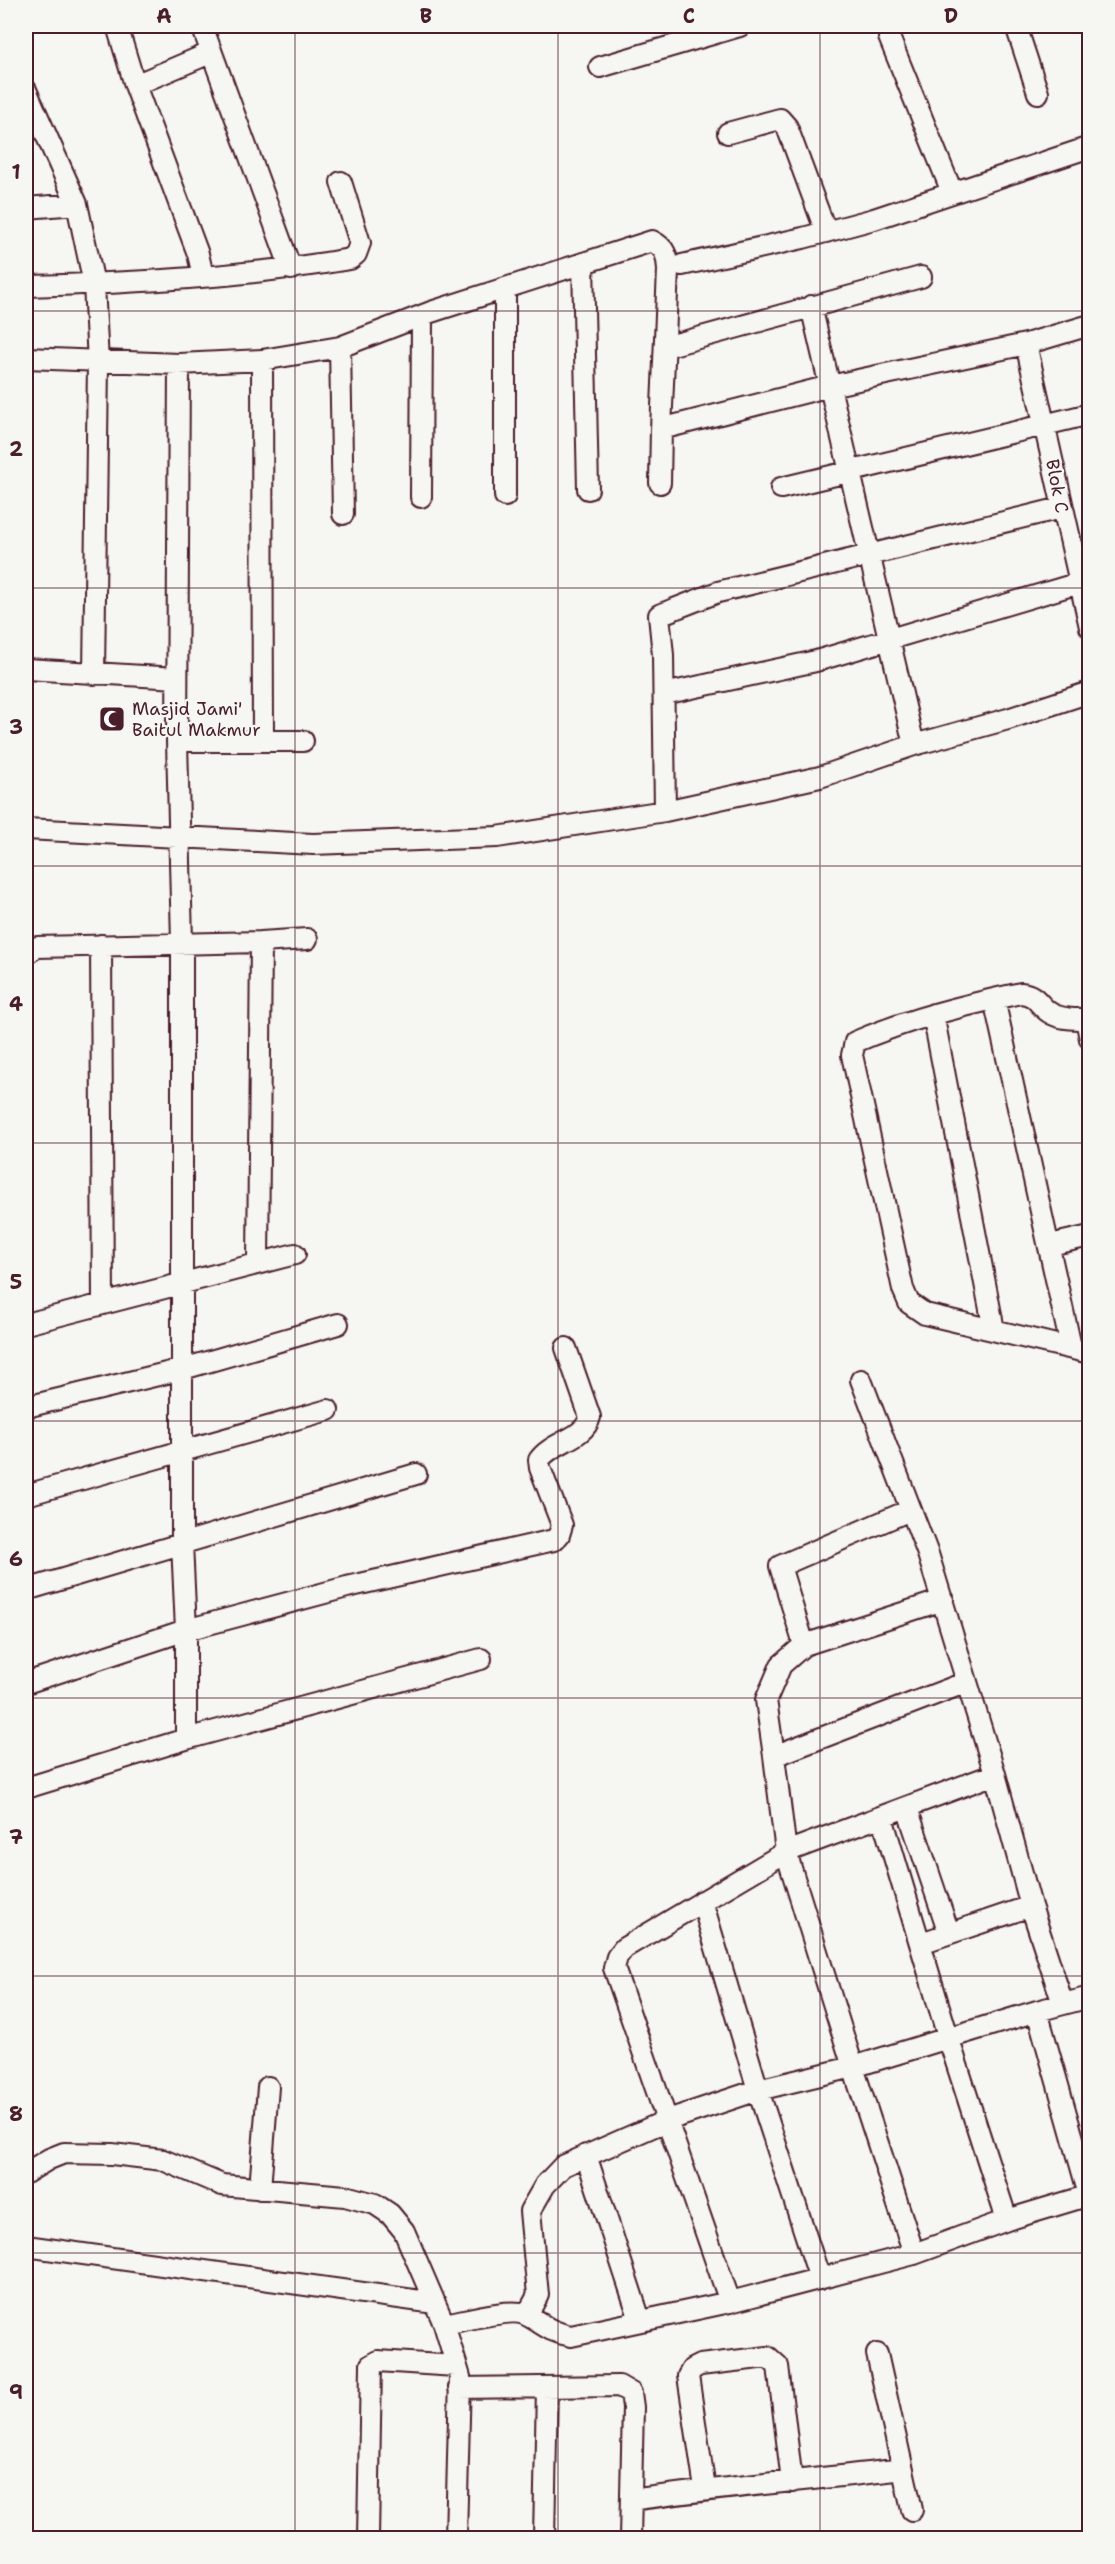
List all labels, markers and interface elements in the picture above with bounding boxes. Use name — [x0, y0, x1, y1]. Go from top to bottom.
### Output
text: A — [156, 3, 172, 29]
text: B — [420, 3, 432, 29]
text: C — [683, 3, 695, 29]
text: D — [944, 3, 958, 29]
text: 1 — [11, 159, 21, 185]
text: 2 — [9, 436, 23, 462]
street label: Blok C — [1040, 457, 1074, 515]
place label: Masjid Jami' Baitul Makmur — [132, 697, 261, 742]
mosque icon: Masjid Jami' Baitul Makmur — [97, 704, 127, 734]
text: 3 — [9, 714, 23, 740]
text: 4 — [9, 991, 23, 1017]
text: 5 — [10, 1269, 22, 1295]
text: 6 — [9, 1546, 23, 1572]
text: 7 — [9, 1824, 23, 1850]
text: 8 — [9, 2101, 23, 2127]
text: 9 — [9, 2379, 23, 2405]

